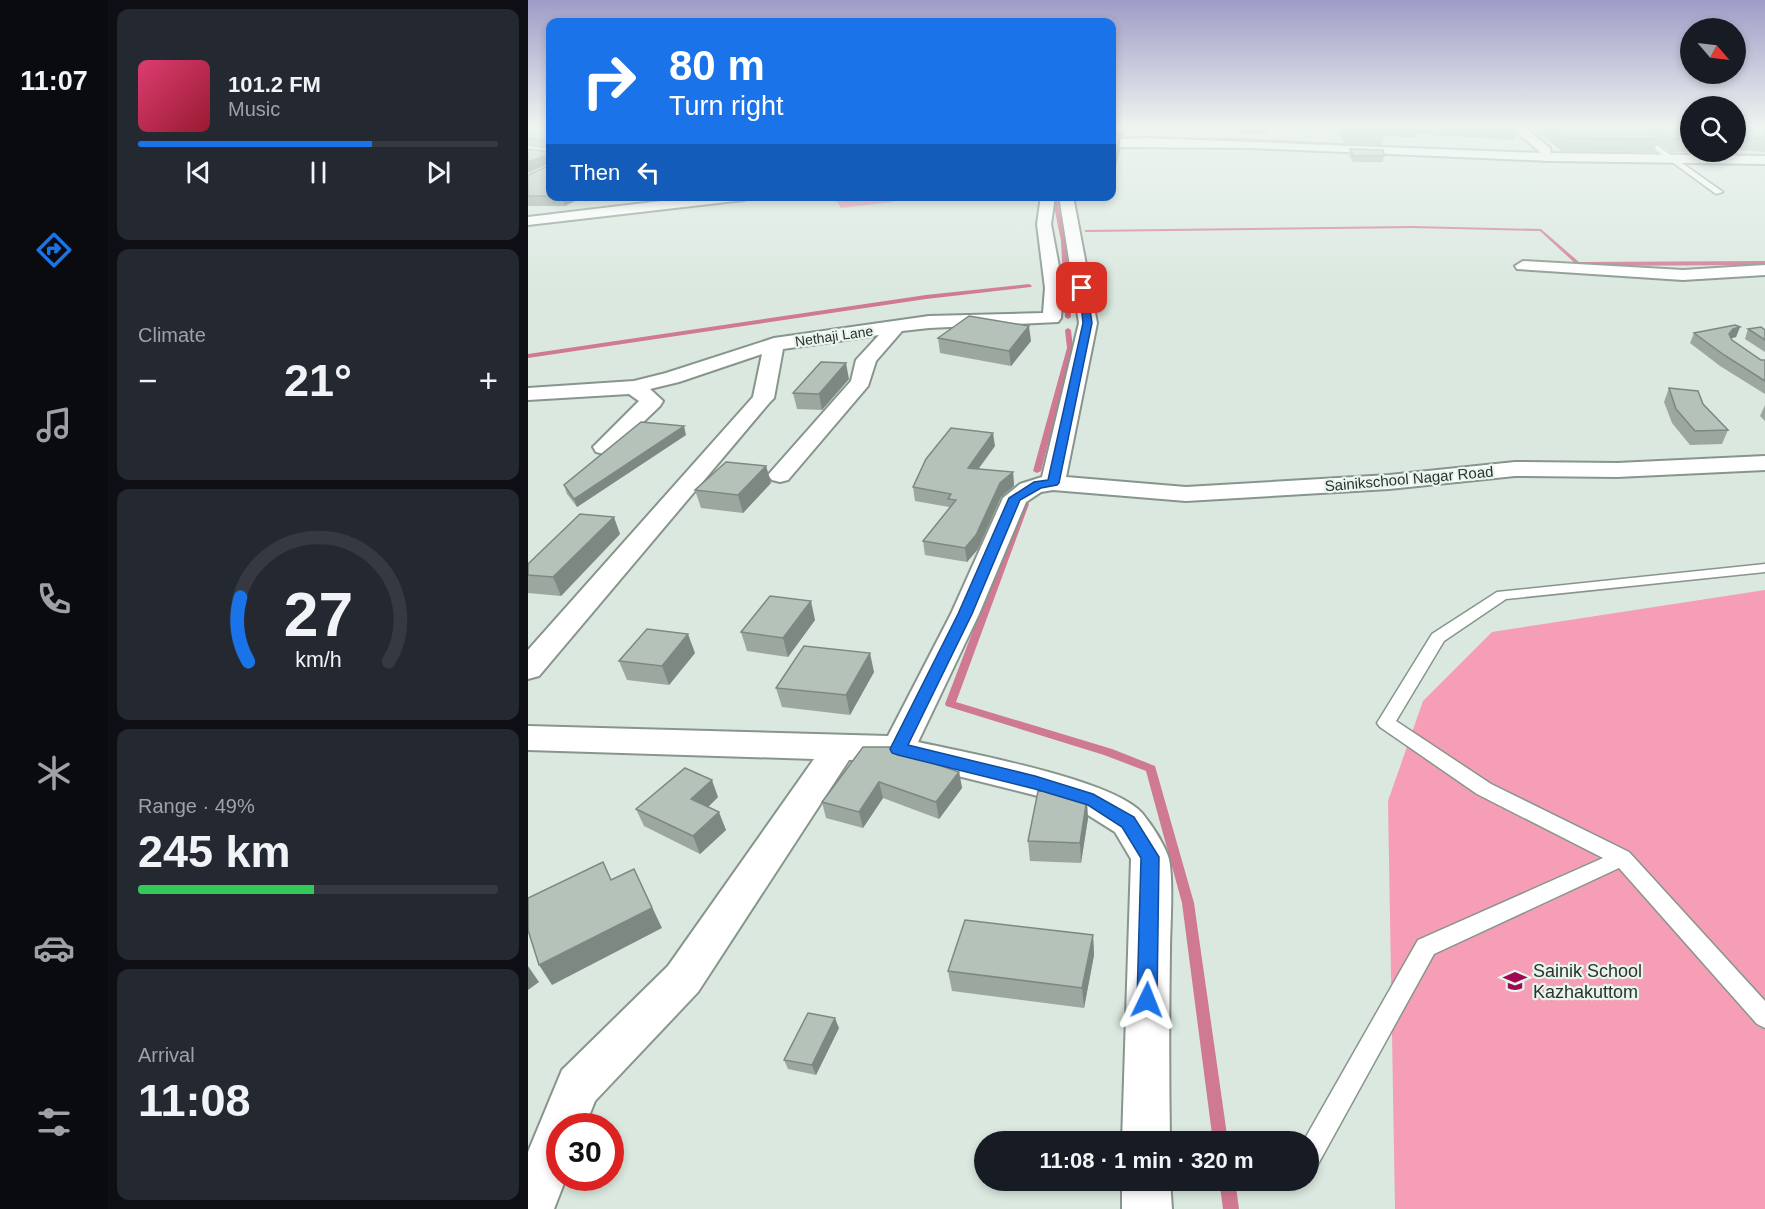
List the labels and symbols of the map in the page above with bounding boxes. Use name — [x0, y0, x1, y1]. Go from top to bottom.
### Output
north arrow — [1680, 18, 1746, 84]
pin — [1056, 262, 1107, 313]
street label: Nethaji Lane — [794, 323, 874, 349]
street label: Sainikschool Nagar Road — [1324, 463, 1494, 494]
place label: Sainik School Kazhakuttom — [1533, 961, 1642, 1002]
position arrow — [1115, 968, 1179, 1032]
school or university icon: Sainik School Kazhakuttom — [1502, 968, 1528, 994]
speed limit sign: 30 — [546, 1113, 624, 1191]

